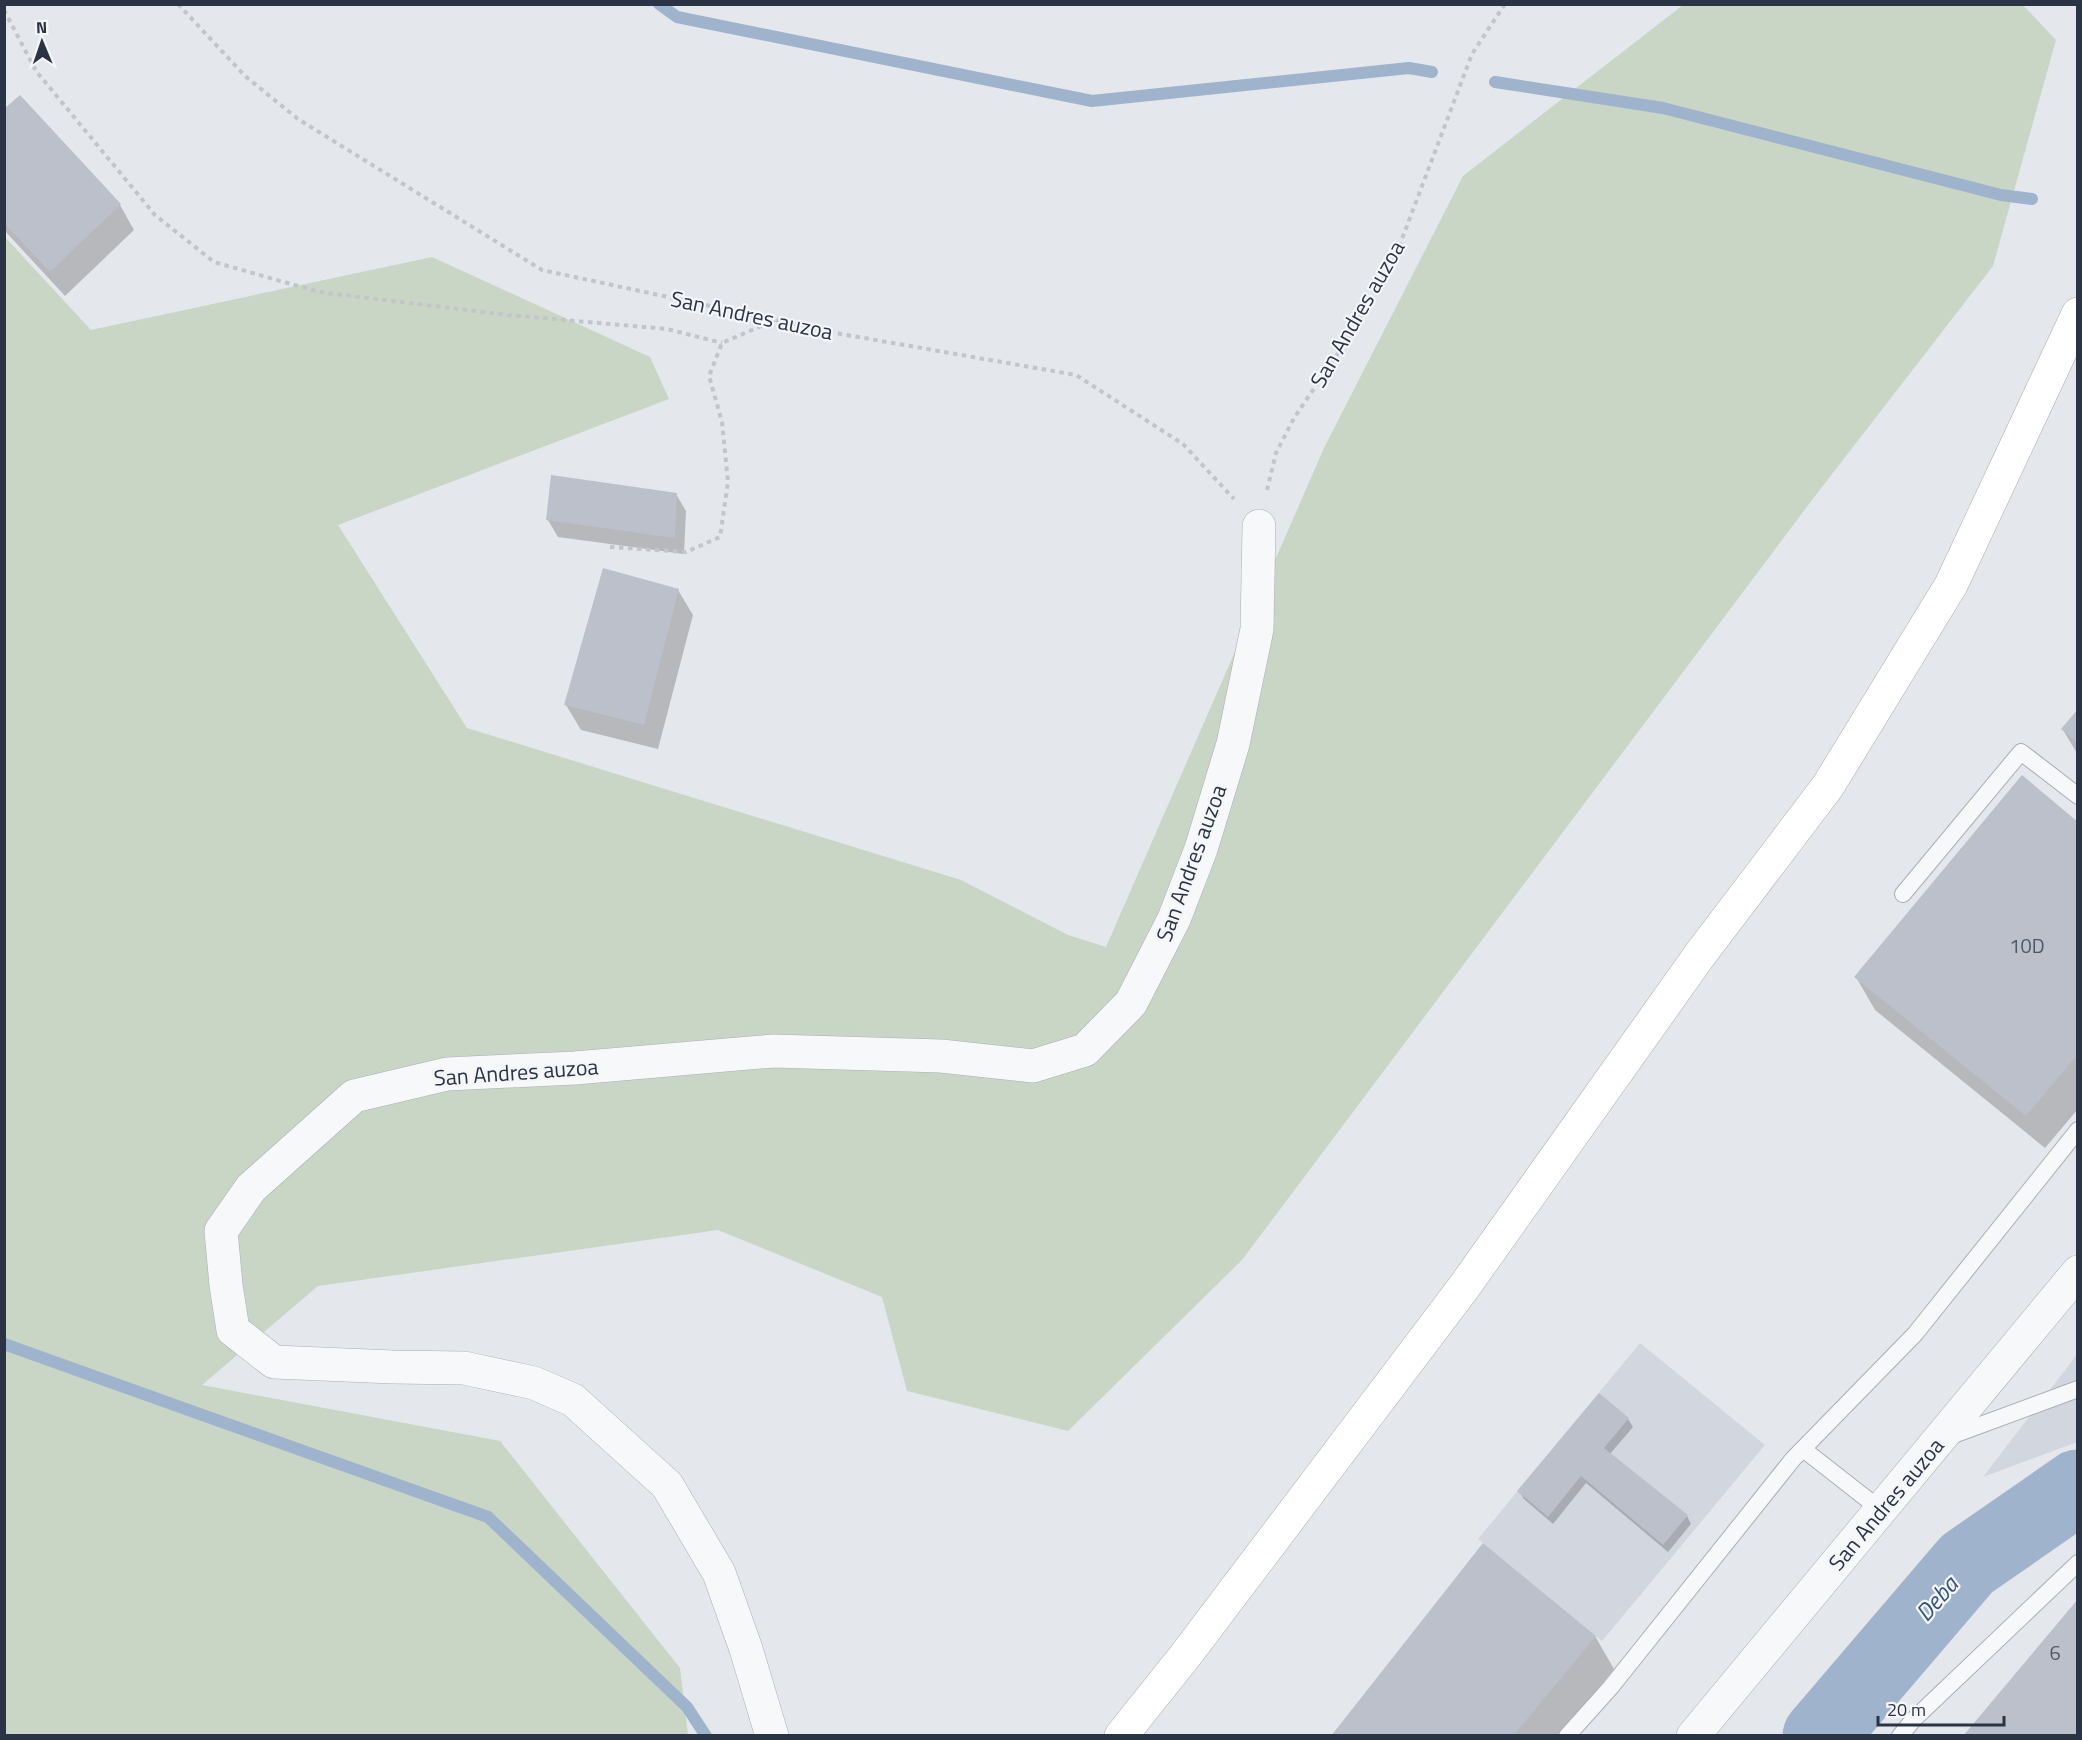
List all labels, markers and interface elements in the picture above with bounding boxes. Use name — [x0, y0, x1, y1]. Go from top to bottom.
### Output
north arrow — [12, 12, 72, 72]
text: N — [36, 15, 47, 39]
street label: San Andres auzoa — [1301, 234, 1413, 394]
street label: San Andres auzoa — [668, 281, 836, 349]
street label: San Andres auzoa — [1147, 780, 1235, 946]
house number: 10D — [2009, 930, 2045, 961]
street label: San Andres auzoa — [432, 1049, 600, 1095]
street label: San Andres auzoa — [1820, 1430, 1952, 1578]
water label: Deba — [1906, 1566, 1967, 1629]
house number: 6 — [2049, 1637, 2061, 1668]
scale bar — [1878, 1689, 2004, 1727]
text: 20 m — [1887, 1696, 1926, 1723]

